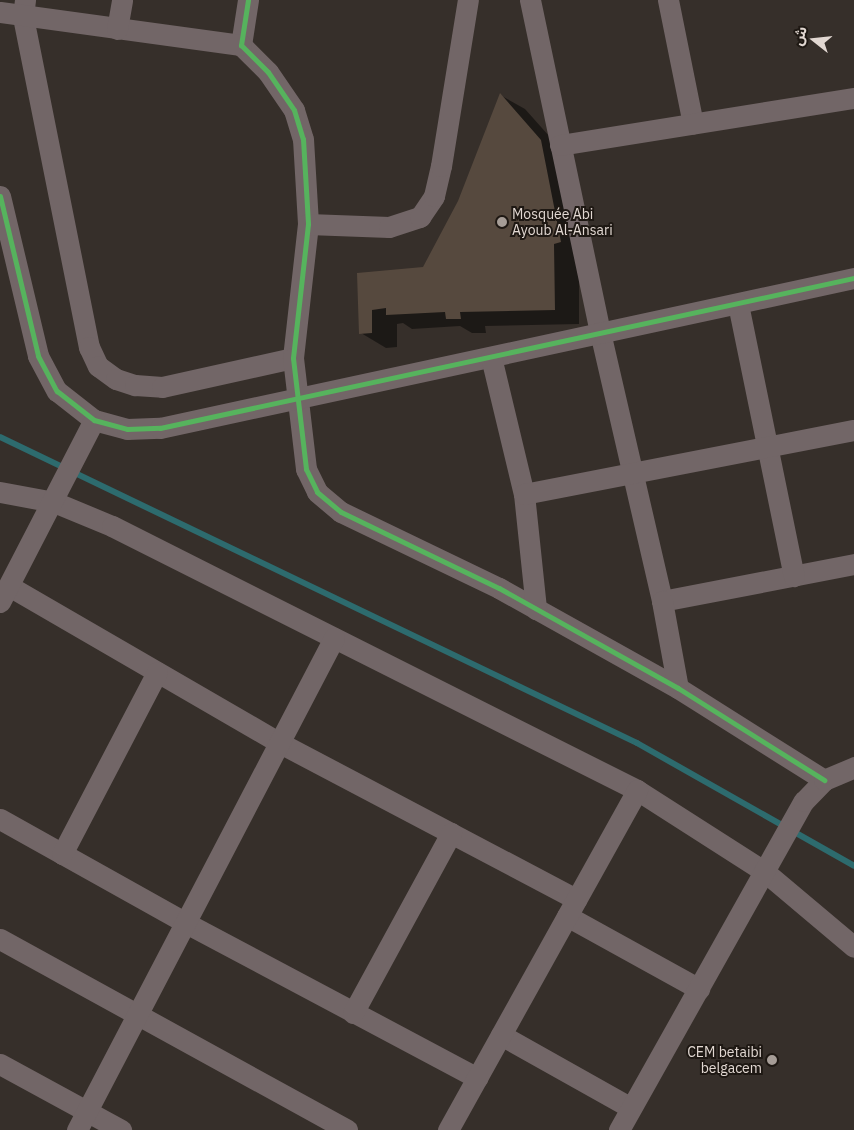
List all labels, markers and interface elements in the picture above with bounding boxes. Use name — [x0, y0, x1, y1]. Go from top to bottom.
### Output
north arrow — [789, 15, 839, 65]
text: ش — [788, 24, 811, 48]
place label: Mosquée Abi Ayoub Al-Ansari — [512, 206, 613, 238]
marker: Mosquée Abi Ayoub Al-Ansari — [496, 216, 508, 228]
place label: CEM betaibi belgacem — [687, 1044, 762, 1076]
marker: CEM betaibi belgacem — [766, 1054, 778, 1066]

